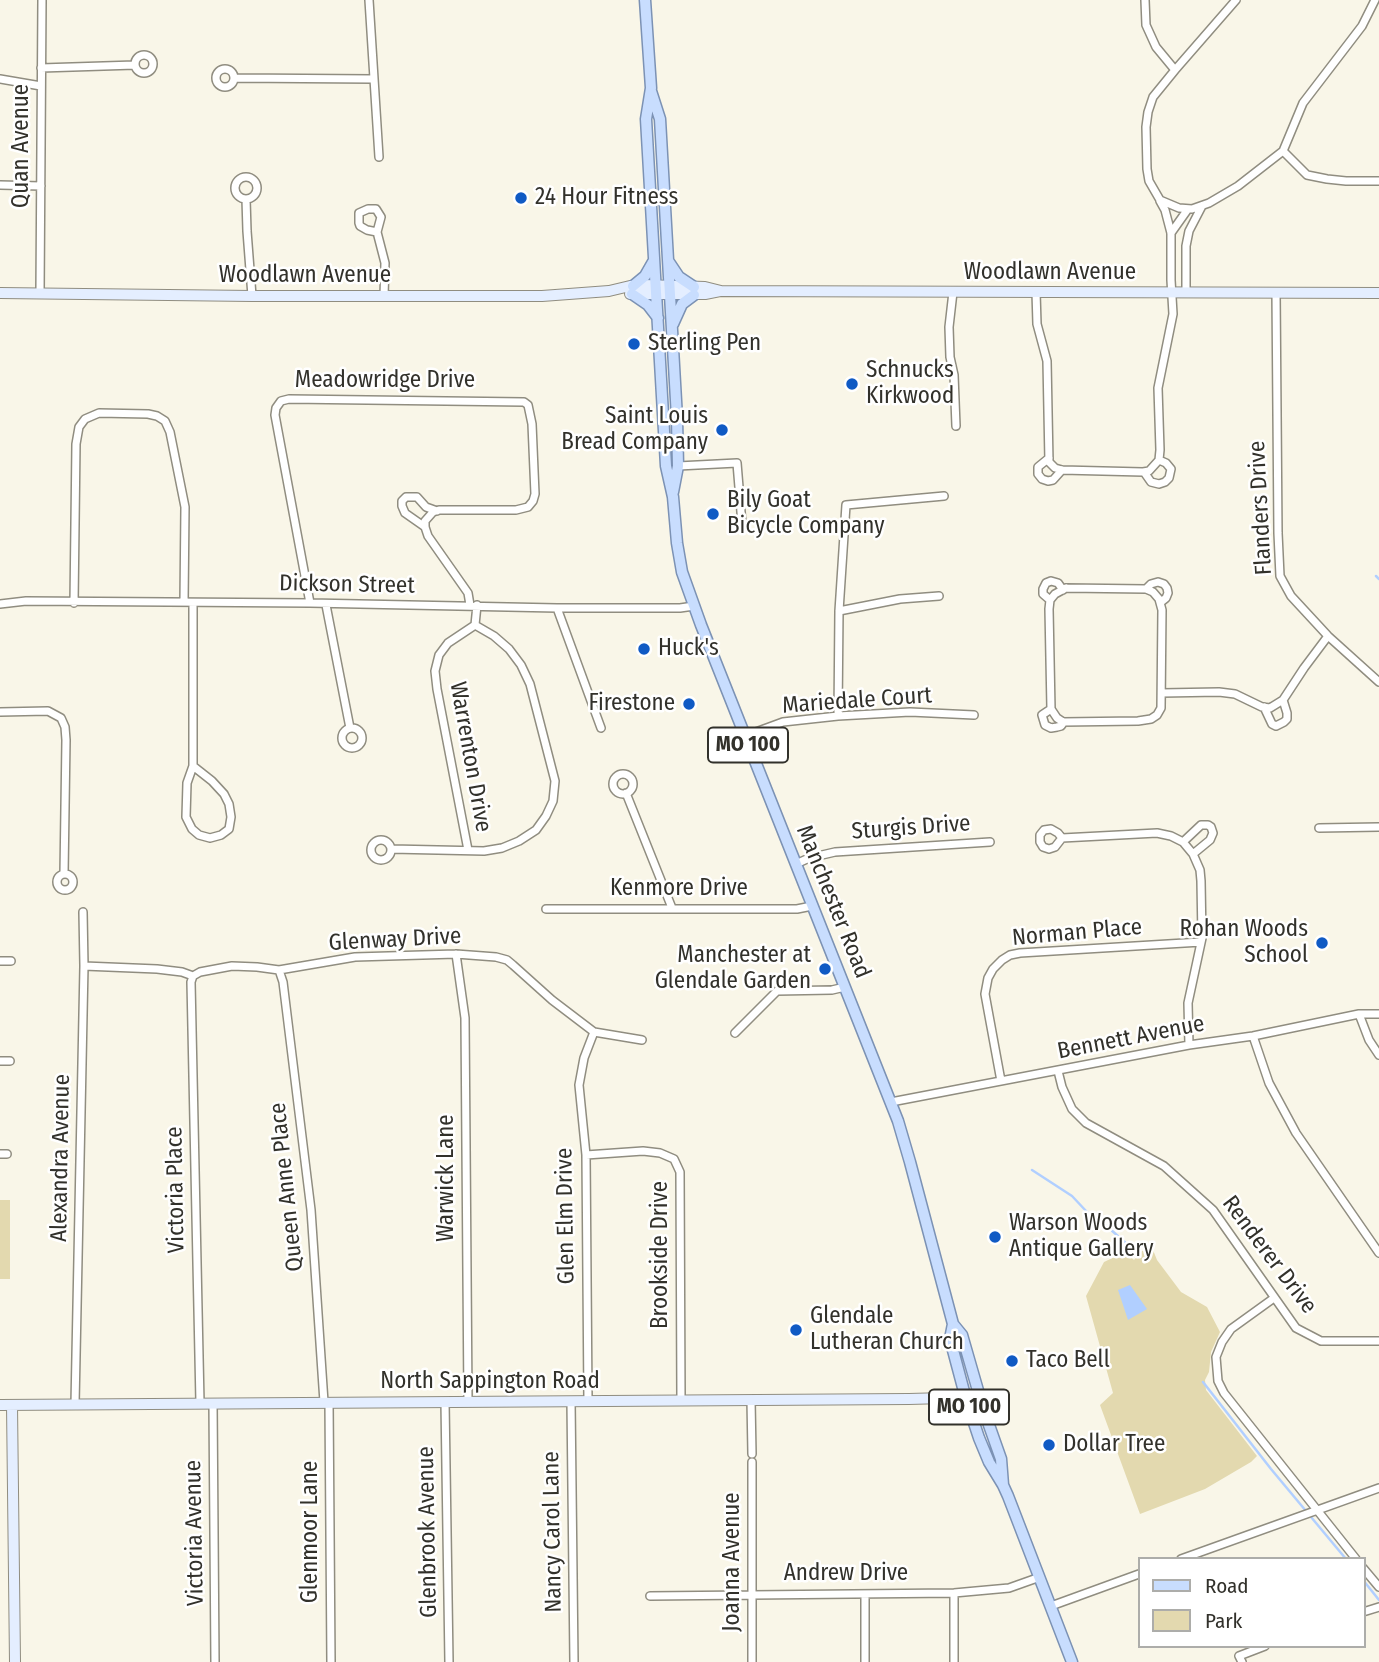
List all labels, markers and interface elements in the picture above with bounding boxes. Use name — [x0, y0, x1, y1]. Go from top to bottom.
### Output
street label: Quan Avenue — [8, 84, 36, 208]
place label: 24 Hour Fitness — [535, 184, 678, 212]
marker: 24 Hour Fitness — [513, 190, 529, 206]
street label: Woodlawn Avenue — [964, 259, 1136, 287]
street label: Woodlawn Avenue — [219, 262, 391, 290]
place label: Sterling Pen — [648, 330, 761, 358]
marker: Sterling Pen — [626, 336, 642, 352]
place label: Schnucks Kirkwood — [866, 357, 954, 411]
street label: Meadowridge Drive — [295, 367, 475, 395]
marker: Schnucks Kirkwood — [844, 376, 860, 392]
place label: Saint Louis Bread Company — [561, 403, 708, 457]
marker: Saint Louis Bread Company — [714, 422, 730, 438]
street label: Flanders Drive — [1244, 440, 1278, 576]
place label: Bily Goat Bicycle Company — [727, 487, 884, 541]
marker: Bily Goat Bicycle Company — [705, 506, 721, 522]
street label: Dickson Street — [279, 570, 415, 600]
place label: Huck's — [658, 635, 719, 663]
marker: Huck's — [636, 641, 652, 657]
street label: Warrenton Drive — [443, 680, 497, 834]
street label: Mariedale Court — [781, 682, 933, 720]
place label: Firestone — [589, 690, 675, 718]
marker: Firestone — [681, 696, 697, 712]
road number: MO 100 — [708, 728, 788, 762]
street label: Sturgis Drive — [851, 810, 971, 846]
street label: Manchester Road — [790, 821, 876, 983]
street label: Kenmore Drive — [610, 875, 748, 903]
street label: Norman Place — [1011, 914, 1143, 952]
place label: Rohan Woods School — [1179, 916, 1308, 970]
street label: Glenway Drive — [328, 923, 462, 957]
marker: Rohan Woods School — [1314, 935, 1330, 951]
place label: Manchester at Glendale Garden — [655, 942, 811, 996]
marker: Manchester at Glendale Garden — [817, 961, 833, 977]
street label: Bennett Avenue — [1055, 1010, 1207, 1066]
street label: Alexandra Avenue — [46, 1074, 76, 1242]
street label: Queen Anne Place — [264, 1101, 310, 1273]
street label: Warwick Lane — [433, 1114, 461, 1242]
street label: Victoria Place — [161, 1126, 191, 1254]
street label: Glen Elm Drive — [551, 1148, 581, 1284]
street label: Brookside Drive — [647, 1181, 675, 1329]
street label: Renderer Drive — [1216, 1191, 1322, 1319]
place label: Warson Woods Antique Gallery — [1009, 1210, 1154, 1264]
marker: Warson Woods Antique Gallery — [987, 1229, 1003, 1245]
place label: Glendale Lutheran Church — [810, 1303, 964, 1357]
marker: Glendale Lutheran Church — [788, 1322, 804, 1338]
place label: Taco Bell — [1026, 1347, 1110, 1375]
marker: Taco Bell — [1004, 1353, 1020, 1369]
street label: North Sappington Road — [380, 1368, 600, 1396]
road number: MO 100 — [929, 1390, 1009, 1424]
place label: Dollar Tree — [1063, 1431, 1165, 1459]
marker: Dollar Tree — [1041, 1437, 1057, 1453]
street label: Glenbrook Avenue — [413, 1446, 443, 1618]
street label: Nancy Carol Lane — [538, 1451, 568, 1613]
street label: Victoria Avenue — [180, 1460, 210, 1606]
street label: Glenmoor Lane — [297, 1461, 325, 1603]
street label: Joanna Avenue — [719, 1492, 747, 1632]
legend — [1138, 1557, 1365, 1648]
street label: Andrew Drive — [784, 1560, 908, 1588]
text: Road — [1205, 1573, 1249, 1599]
text: Park — [1205, 1608, 1242, 1634]

